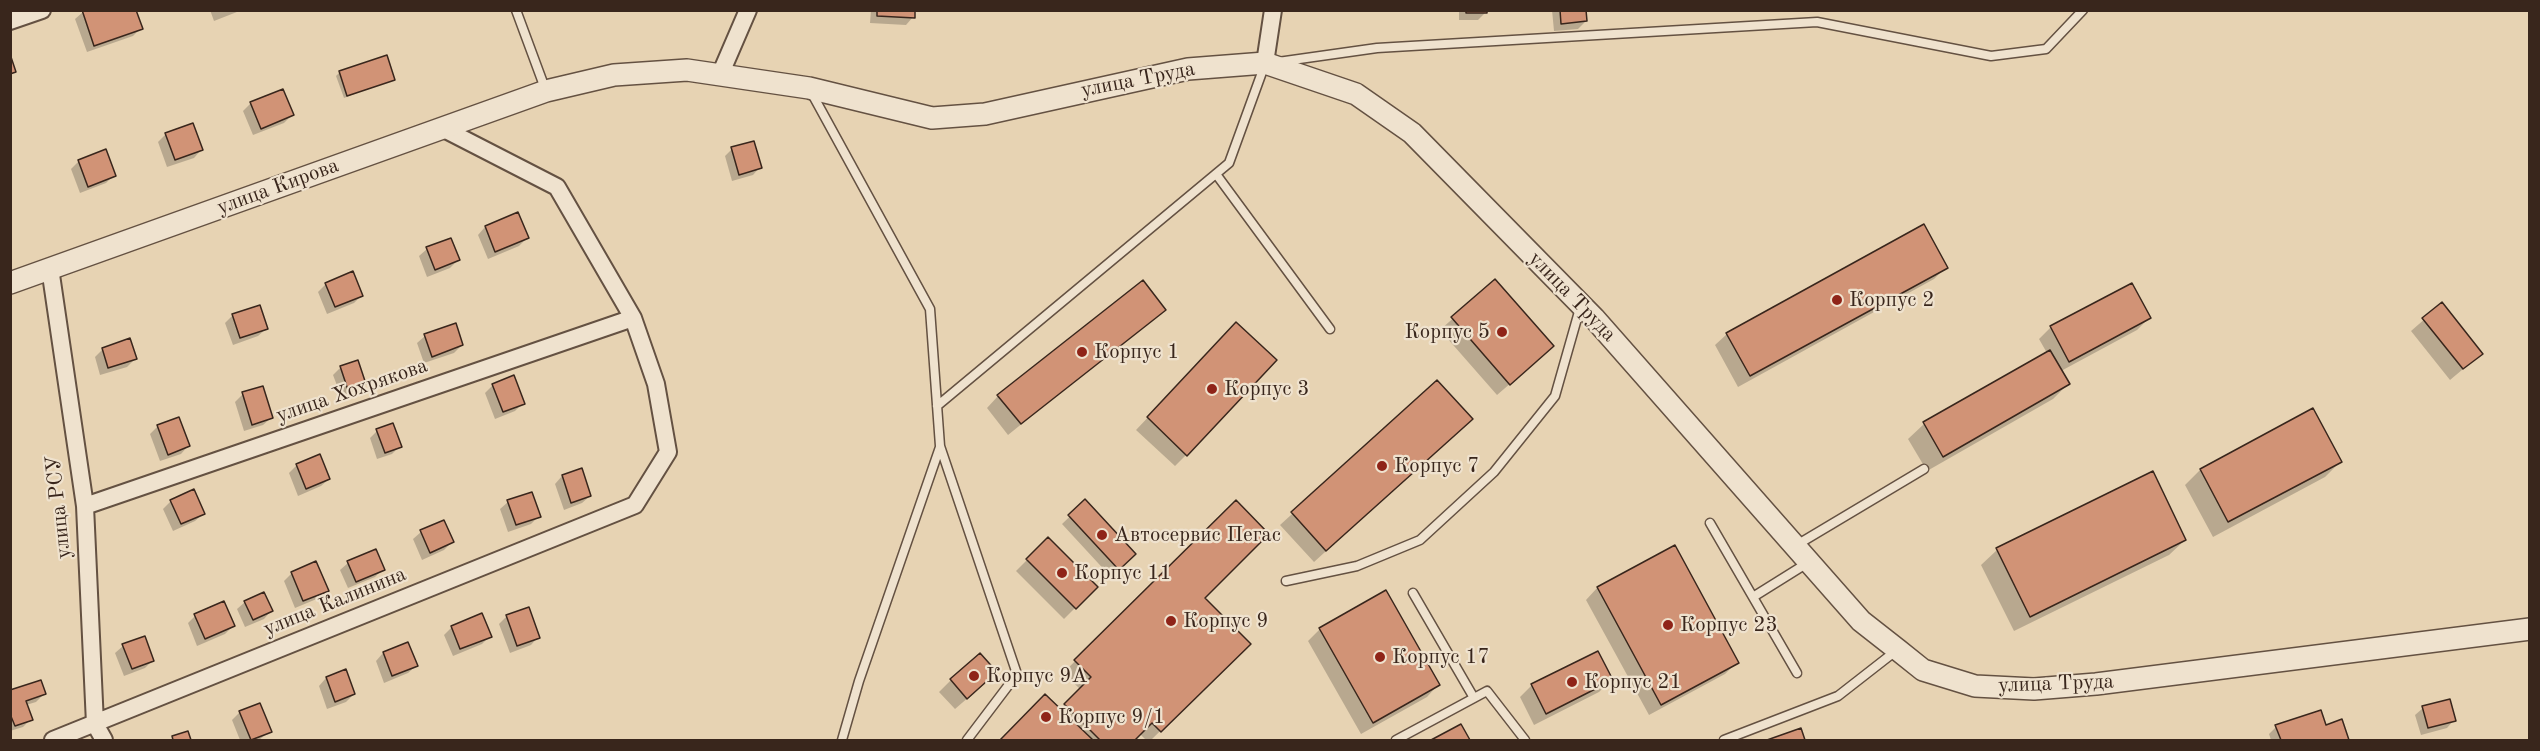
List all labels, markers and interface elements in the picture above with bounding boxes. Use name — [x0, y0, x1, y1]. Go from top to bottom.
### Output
street label: улица Труда — [1079, 57, 1197, 103]
street label: улица Кирова — [214, 153, 342, 221]
street label: улица Труда — [1523, 247, 1621, 347]
place label: Корпус 2 — [1849, 287, 1934, 313]
marker: Корпус 2 — [1830, 293, 1844, 307]
place label: Корпус 5 — [1405, 319, 1490, 345]
marker: Корпус 5 — [1495, 325, 1509, 339]
place label: Корпус 1 — [1094, 339, 1179, 365]
marker: Корпус 1 — [1075, 345, 1089, 359]
street label: улица Хохрякова — [273, 353, 431, 429]
place label: Корпус 3 — [1224, 376, 1309, 402]
marker: Корпус 3 — [1205, 382, 1219, 396]
place label: Корпус 7 — [1394, 453, 1479, 479]
street label: улица РСУ — [41, 454, 77, 560]
marker: Корпус 7 — [1375, 459, 1389, 473]
place label: Автосервис Пегас — [1114, 522, 1281, 548]
marker: Автосервис Пегас — [1095, 528, 1109, 542]
place label: Корпус 11 — [1074, 560, 1172, 586]
street label: улица Калинина — [260, 562, 410, 642]
marker: Корпус 11 — [1055, 566, 1069, 580]
place label: Корпус 9 — [1183, 608, 1268, 634]
place label: Корпус 23 — [1680, 612, 1778, 638]
marker: Корпус 9 — [1164, 614, 1178, 628]
marker: Корпус 23 — [1661, 618, 1675, 632]
place label: Корпус 17 — [1392, 644, 1490, 670]
marker: Корпус 17 — [1373, 650, 1387, 664]
place label: Корпус 9А — [986, 663, 1087, 689]
marker: Корпус 9А — [967, 669, 981, 683]
place label: Корпус 21 — [1584, 669, 1682, 695]
street label: улица Труда — [1998, 669, 2114, 699]
marker: Корпус 21 — [1565, 675, 1579, 689]
place label: Корпус 9/1 — [1058, 704, 1165, 730]
marker: Корпус 9/1 — [1039, 710, 1053, 724]

